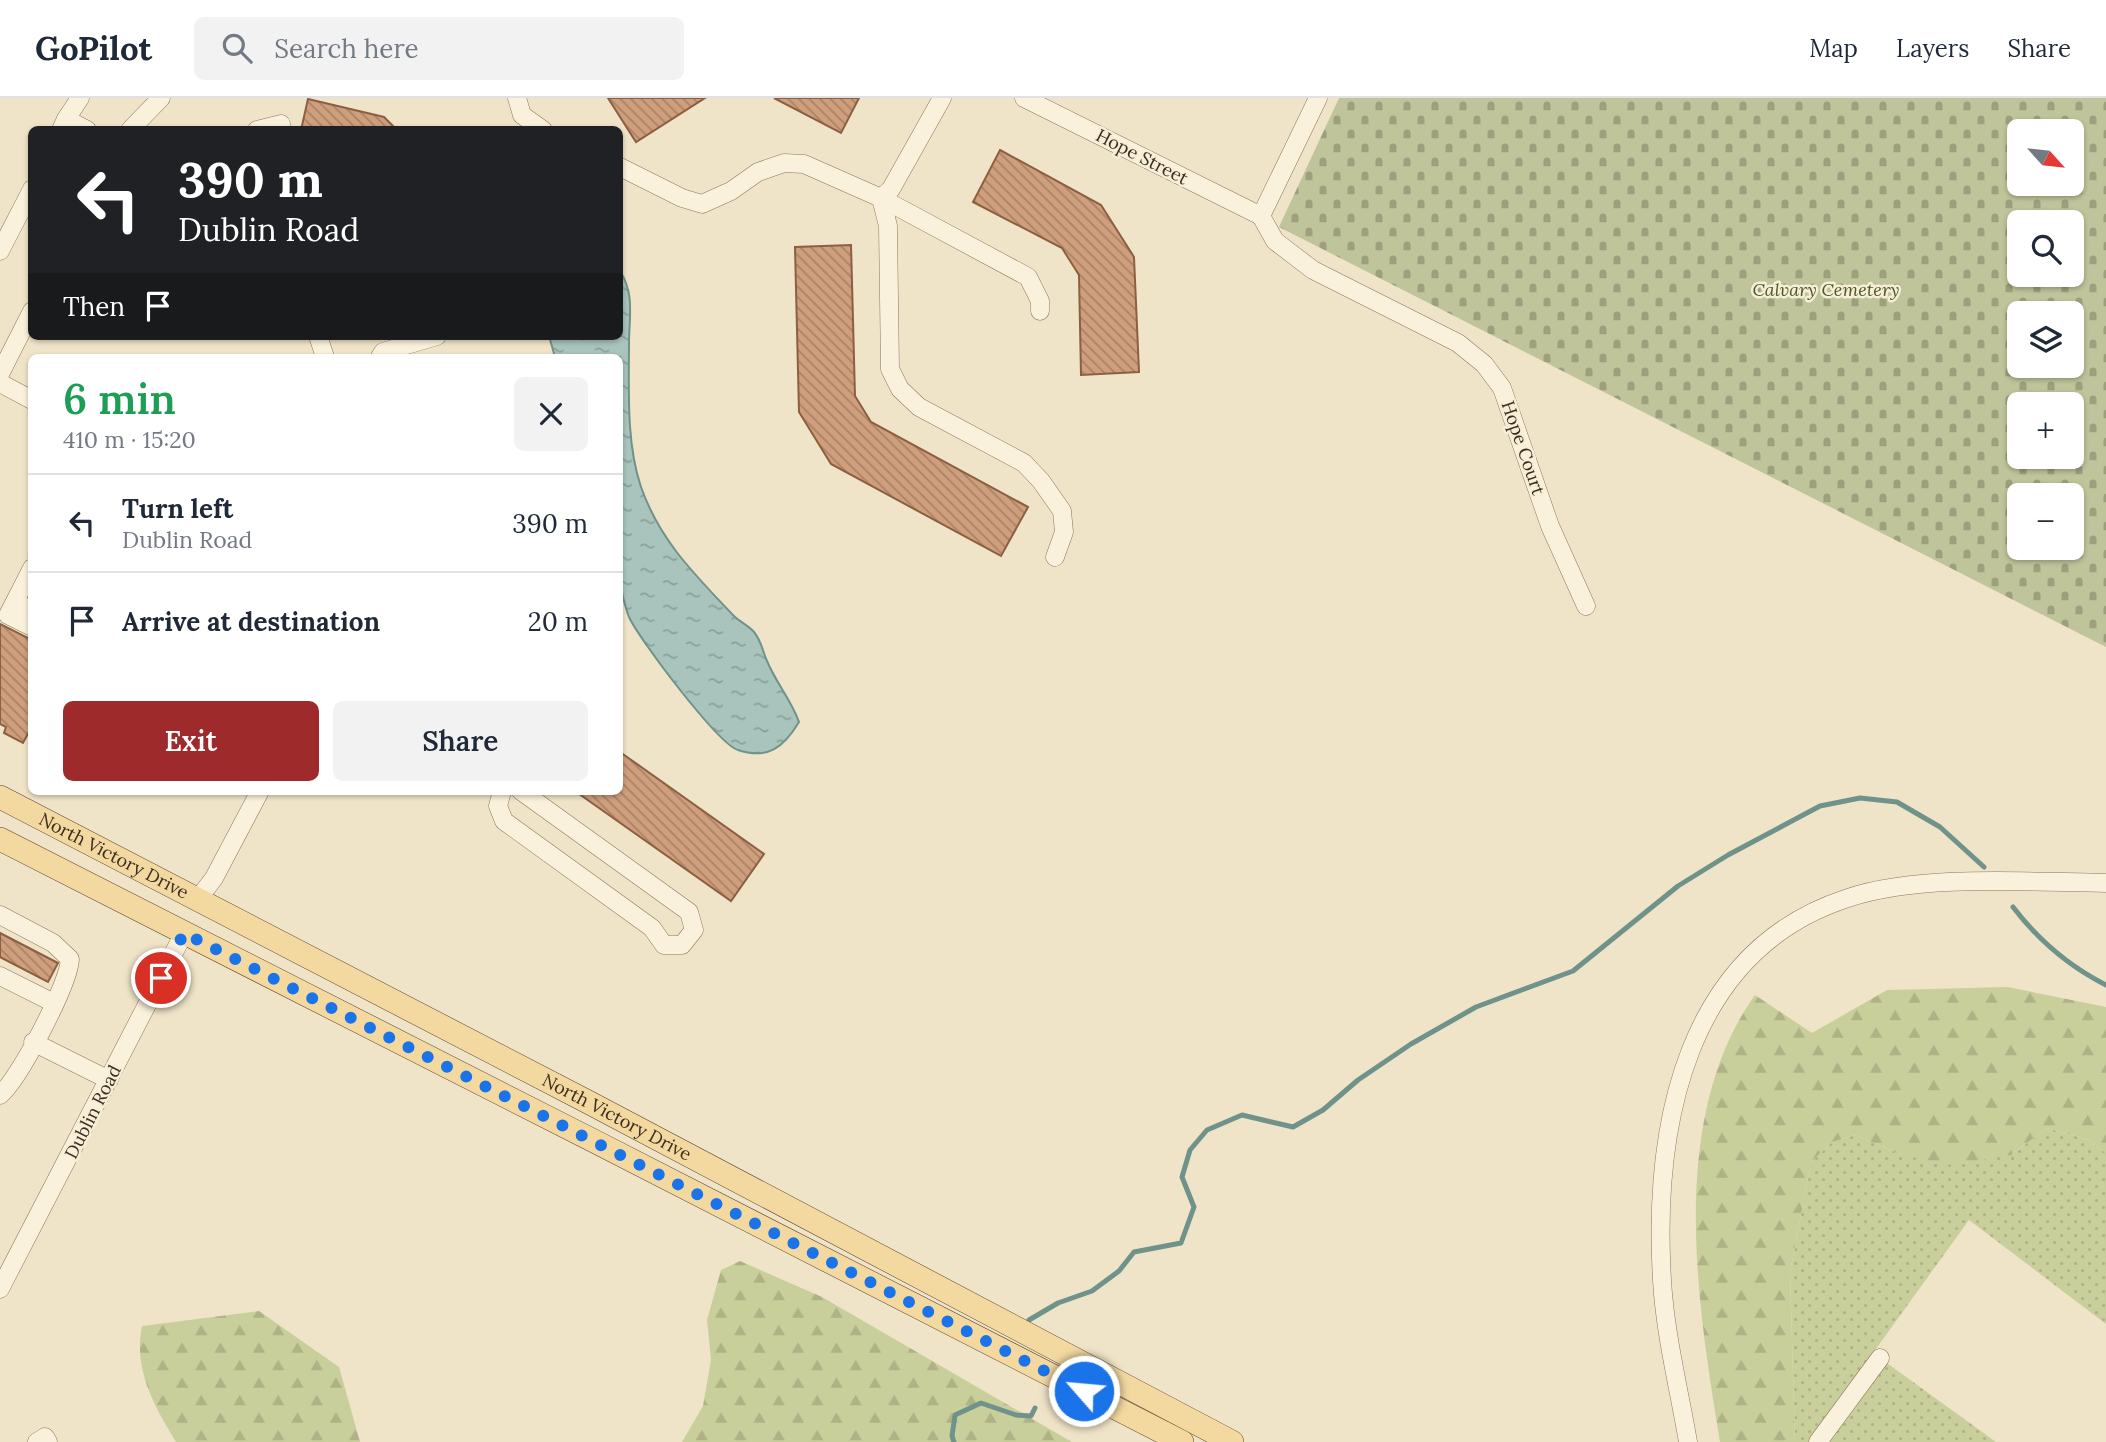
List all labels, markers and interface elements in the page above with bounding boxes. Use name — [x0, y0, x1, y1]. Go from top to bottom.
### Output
search box — [194, 17, 684, 80]
text: GoPilot — [35, 27, 152, 69]
icon: search — [218, 29, 256, 67]
text: Search here — [274, 32, 419, 65]
text: Map — [1809, 33, 1858, 64]
text: Layers — [1896, 33, 1969, 64]
text: Share — [2007, 33, 2071, 64]
north arrow — [2007, 119, 2084, 196]
map controls — [2007, 119, 2084, 560]
street label: Hope Street — [1092, 124, 1192, 190]
text: 390 m — [178, 148, 323, 210]
icon: left — [63, 154, 154, 245]
text: Dublin Road — [178, 209, 359, 250]
button: search — [2007, 210, 2084, 287]
park label: Calvary Cemetery — [1752, 278, 1900, 301]
icon: arrive — [139, 287, 177, 325]
text: Then — [63, 290, 125, 323]
button: layers — [2007, 301, 2084, 378]
text: 6 min — [63, 372, 176, 426]
button: close — [514, 377, 588, 451]
button: + — [2007, 392, 2084, 469]
street label: Hope Court — [1497, 398, 1550, 498]
text: 410 m · 15:20 — [63, 425, 196, 454]
button: − — [2007, 483, 2084, 560]
text: Turn left — [122, 492, 233, 525]
icon: left — [63, 504, 101, 542]
text: 390 m — [512, 507, 588, 540]
text: Dublin Road — [122, 525, 252, 554]
icon: arrive — [63, 602, 101, 640]
text: Arrive at destination — [122, 605, 380, 638]
text: 20 m — [528, 605, 588, 638]
button: Exit — [63, 701, 319, 781]
button: Share — [333, 701, 588, 781]
street label: North Victory Drive — [35, 807, 193, 904]
pin — [131, 948, 191, 1008]
icon: arrive — [142, 959, 180, 997]
street label: Dublin Road — [59, 1061, 126, 1162]
street label: North Victory Drive — [538, 1068, 696, 1166]
position arrow — [1047, 1354, 1121, 1428]

